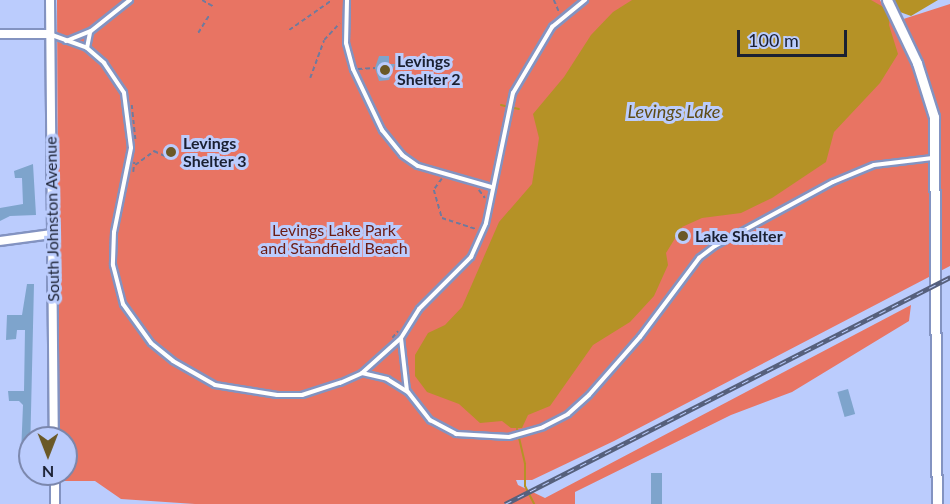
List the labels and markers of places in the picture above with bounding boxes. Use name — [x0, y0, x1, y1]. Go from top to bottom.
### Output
place label: Levings Shelter 2 — [397, 51, 461, 89]
marker: Levings Shelter 2 — [378, 63, 392, 77]
place label: Levings Shelter 3 — [183, 133, 247, 171]
marker: Levings Shelter 3 — [164, 145, 178, 159]
place label: Lake Shelter — [695, 226, 783, 246]
marker: Lake Shelter — [676, 229, 690, 243]

